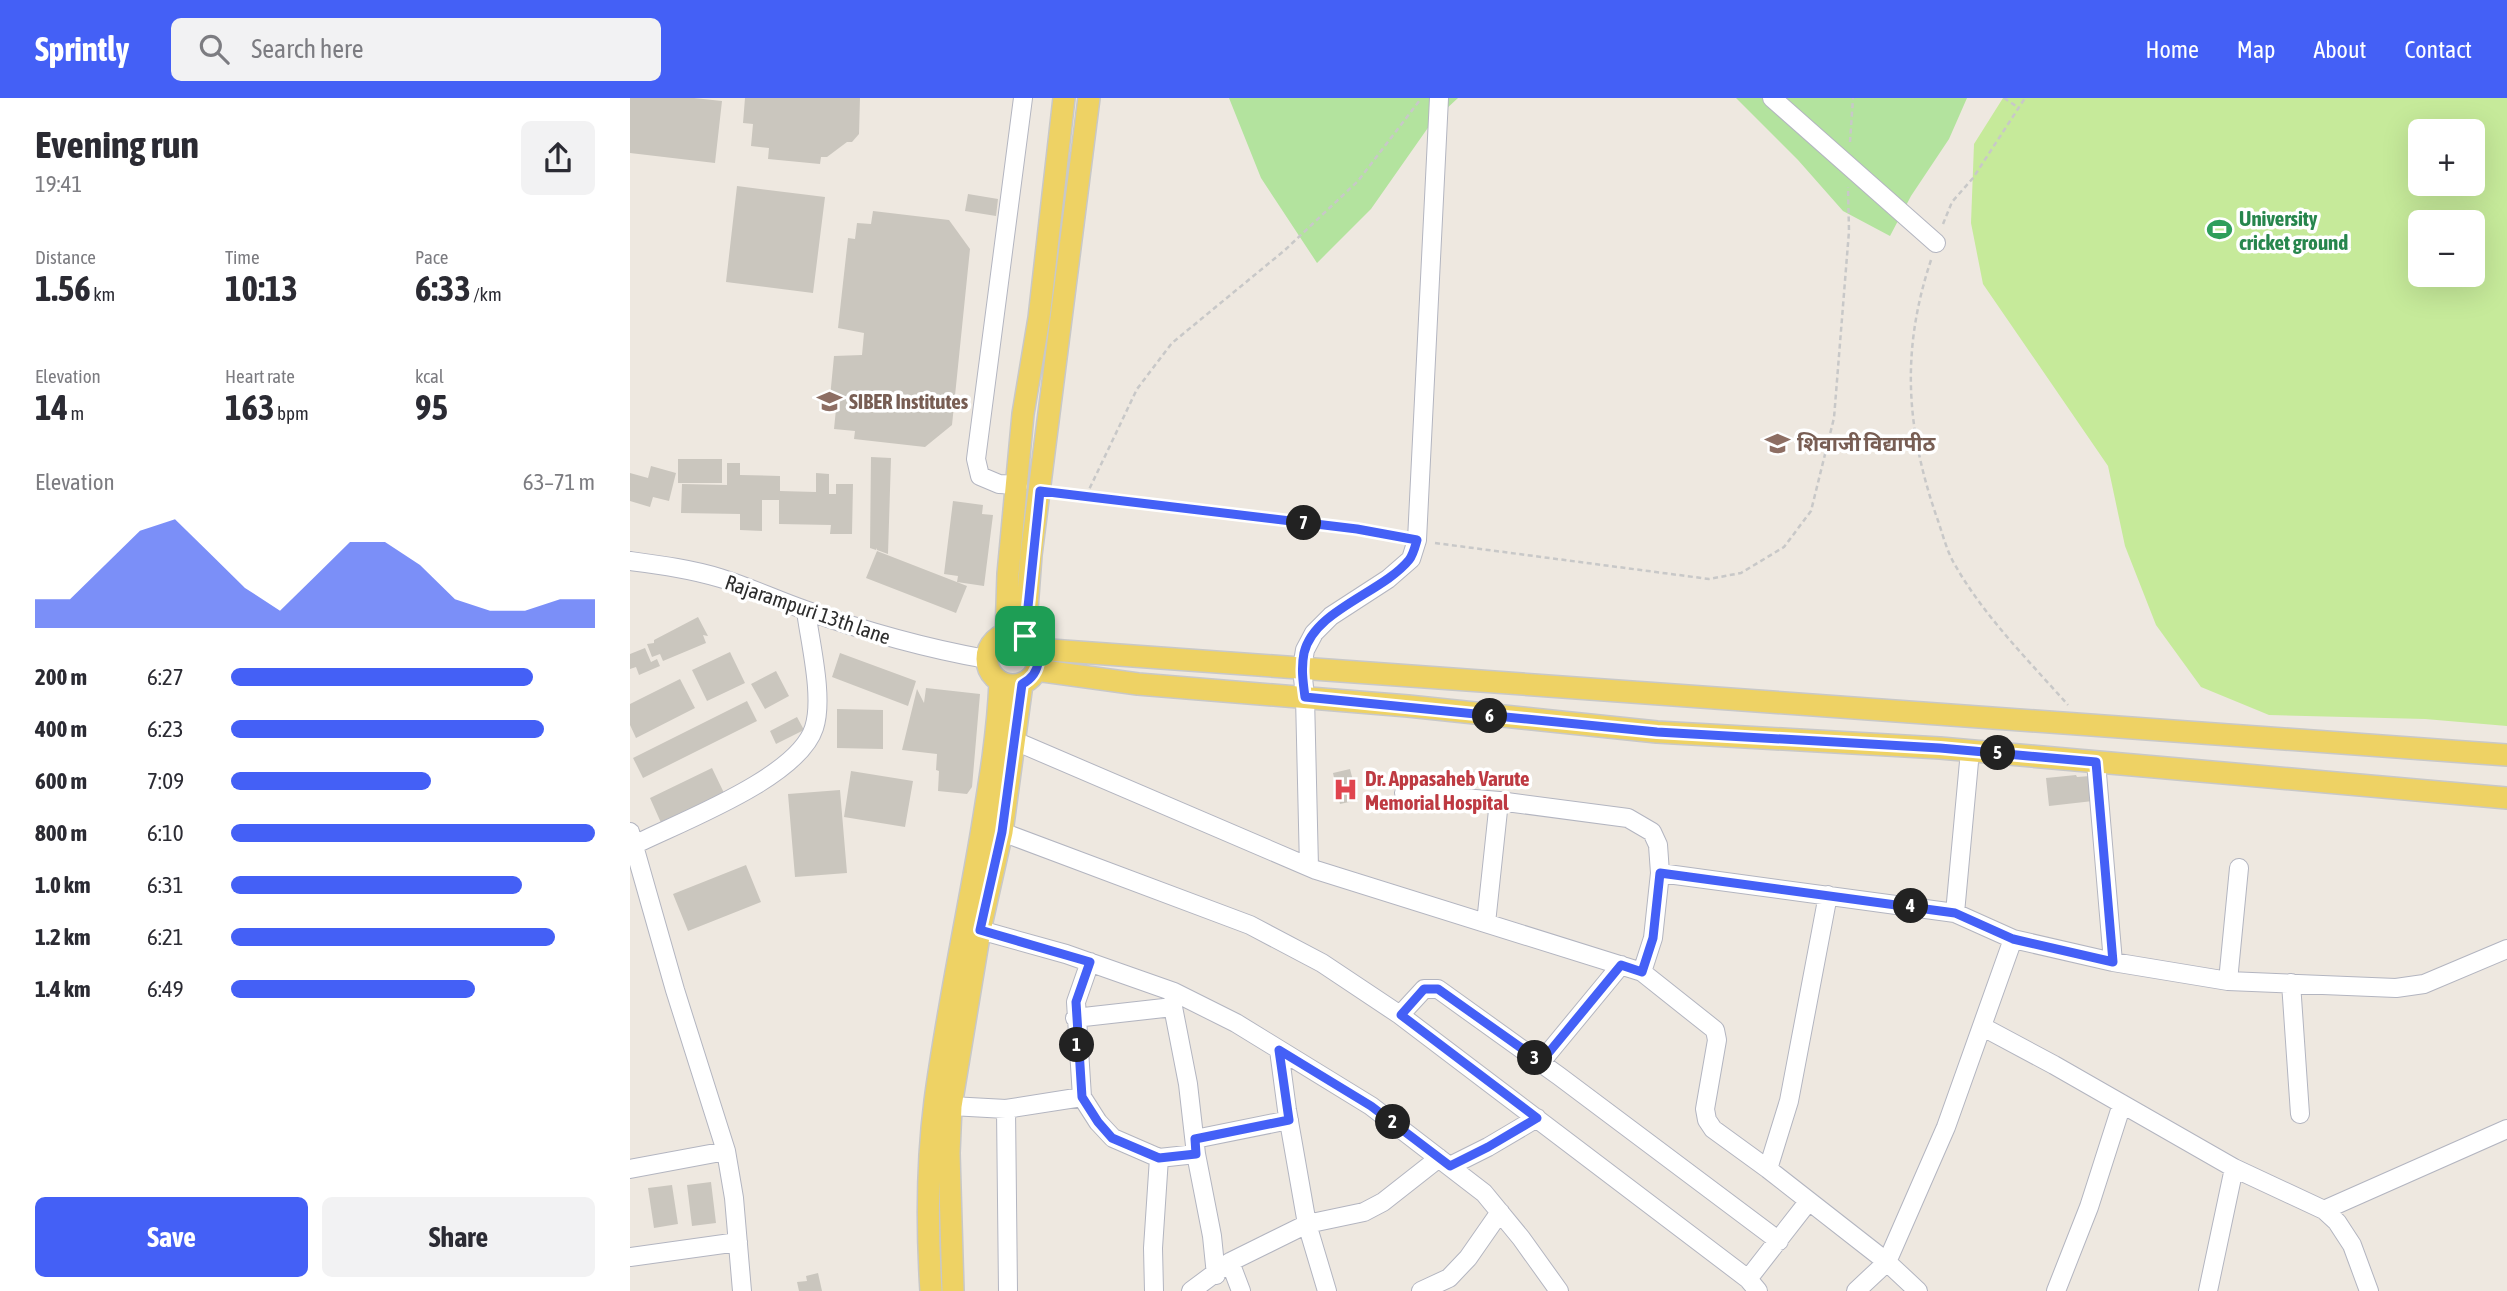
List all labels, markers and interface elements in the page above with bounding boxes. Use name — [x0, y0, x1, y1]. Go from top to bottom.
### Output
search box — [171, 18, 661, 81]
text: Sprintly — [35, 30, 129, 68]
icon: search — [195, 30, 233, 68]
text: Search here — [251, 34, 364, 64]
text: Home — [2145, 36, 2199, 63]
text: Map — [2237, 36, 2275, 63]
text: About — [2313, 36, 2366, 63]
text: Contact — [2404, 36, 2472, 63]
map controls — [2408, 119, 2485, 287]
button: + — [2408, 119, 2485, 196]
button: share — [521, 121, 595, 195]
text: Evening run — [35, 123, 199, 166]
text: 19:41 — [35, 171, 82, 197]
place label: University cricket ground — [2239, 206, 2348, 254]
button: − — [2408, 210, 2485, 287]
sports icon: University cricket ground — [2205, 216, 2233, 244]
text: Distance — [35, 246, 96, 268]
text: Time — [225, 246, 260, 268]
text: Pace — [415, 246, 448, 268]
text: 1.56 — [35, 268, 91, 308]
text: 10:13 — [225, 268, 298, 308]
text: 6:33 — [415, 268, 471, 308]
text: km — [91, 283, 115, 305]
text: /km — [471, 283, 502, 305]
text: Elevation — [35, 365, 101, 387]
text: Heart rate — [225, 365, 295, 387]
text: kcal — [415, 365, 444, 387]
text: 14 — [35, 387, 68, 427]
text: 163 — [225, 387, 274, 427]
text: 95 — [415, 387, 448, 427]
school or university icon: SIBER Institutes — [815, 387, 843, 415]
place label: SIBER Institutes — [849, 389, 969, 413]
text: m — [68, 402, 84, 424]
text: bpm — [274, 402, 309, 424]
school or university icon: शिवाजी विद्यापीठ — [1763, 429, 1791, 457]
place label: शिवाजी विद्यापीठ — [1797, 431, 1936, 455]
text: Elevation — [35, 469, 115, 495]
text: 63–71 m — [523, 469, 595, 495]
pin: 7 — [1286, 506, 1322, 540]
text: 7 — [1299, 511, 1308, 533]
street label: Rajarampuri 13th lane — [722, 569, 894, 649]
pin — [995, 606, 1055, 666]
icon: arrive — [1006, 617, 1044, 655]
text: 200 m — [35, 664, 87, 690]
text: 6:27 — [147, 664, 184, 690]
pin: 6 — [1472, 698, 1508, 734]
text: 6 — [1485, 704, 1494, 726]
text: 400 m — [35, 716, 87, 742]
text: 6:23 — [147, 716, 184, 742]
pin: 5 — [1980, 736, 2016, 770]
text: 5 — [1993, 741, 2002, 763]
place label: Dr. Appasaheb Varute Memorial Hospital — [1365, 766, 1530, 814]
text: 600 m — [35, 768, 87, 794]
text: 7:09 — [147, 768, 184, 794]
hospital icon: Dr. Appasaheb Varute Memorial Hospital — [1331, 776, 1359, 804]
text: 800 m — [35, 820, 87, 846]
text: 6:10 — [147, 820, 184, 846]
text: 1.0 km — [35, 872, 91, 898]
text: 6:31 — [147, 872, 184, 898]
pin: 4 — [1894, 888, 1928, 924]
text: 4 — [1906, 894, 1915, 916]
text: 1.2 km — [35, 924, 91, 950]
text: 6:21 — [147, 924, 184, 950]
text: 1.4 km — [35, 976, 91, 1002]
text: 6:49 — [147, 976, 184, 1002]
pin: 1 — [1060, 1028, 1094, 1062]
text: 1 — [1072, 1033, 1081, 1055]
pin: 3 — [1518, 1040, 1552, 1076]
text: 3 — [1530, 1046, 1539, 1068]
pin: 2 — [1376, 1104, 1410, 1140]
text: 2 — [1388, 1110, 1397, 1132]
button: Save — [35, 1197, 308, 1277]
button: Share — [322, 1197, 595, 1277]

